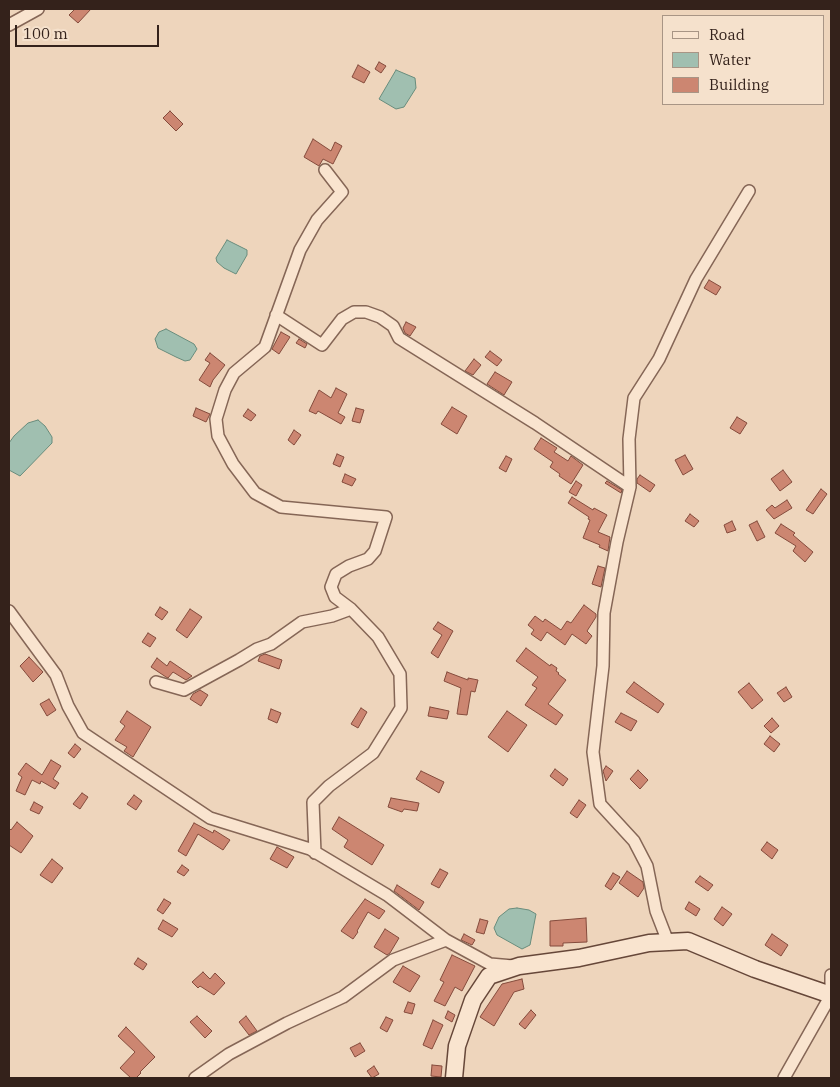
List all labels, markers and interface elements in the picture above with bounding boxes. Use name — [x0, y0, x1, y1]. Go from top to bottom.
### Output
scale bar — [18, 15, 161, 47]
legend — [662, 15, 825, 105]
text: 100 m — [23, 24, 68, 43]
text: Road — [709, 25, 745, 44]
text: Water — [709, 50, 751, 69]
text: Building — [709, 75, 769, 94]

